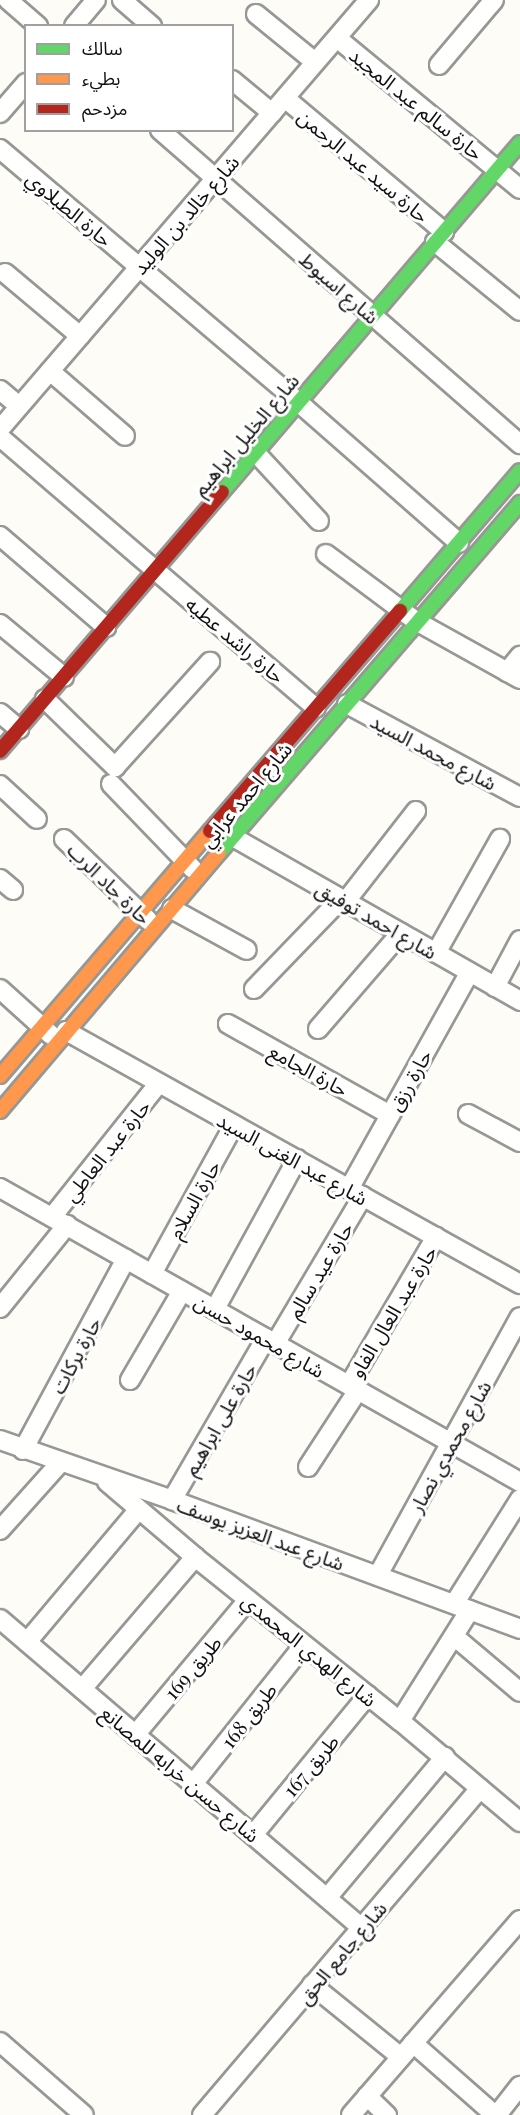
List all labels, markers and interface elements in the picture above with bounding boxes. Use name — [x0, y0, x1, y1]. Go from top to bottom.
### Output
legend — [24, 24, 234, 132]
text: سالك — [82, 36, 123, 60]
street label: حارة سالم عبد المجيد — [345, 42, 489, 164]
text: بطيء — [82, 66, 120, 90]
text: مزدحم — [82, 96, 127, 120]
street label: حارة سيد عبد الرحمن — [294, 103, 434, 227]
street label: شارع خالد بن الوليد — [127, 150, 243, 278]
street label: حارة الطبلاوي — [22, 165, 118, 251]
street label: شارع اسيوط — [296, 246, 384, 328]
street label: شارع الخليل ابراهيم — [187, 368, 303, 500]
street label: حارة راشد عطيه — [182, 591, 290, 687]
street label: شارع محمد السيد — [367, 708, 501, 794]
street label: شارع احمد عرابي — [194, 736, 296, 852]
street label: حارة جاد الرب — [63, 837, 157, 929]
street label: شارع احمد توفيق — [312, 875, 442, 963]
street label: حارة الجامع — [265, 1037, 353, 1101]
street label: حارة رزق — [382, 1045, 436, 1115]
street label: حارة عبد العاطي — [58, 1094, 154, 1206]
street label: شارع عبد الغنى السيد — [213, 1107, 373, 1209]
street label: حارة السلام — [162, 1156, 224, 1242]
street label: حارة عيد سالم — [281, 1217, 357, 1323]
street label: حارة عبد العال الفاو — [343, 1241, 441, 1381]
street label: شارع محمود حسن — [191, 1288, 329, 1382]
street label: حارة بركات — [45, 1312, 105, 1398]
street label: حارة على ابراهيم — [177, 1359, 261, 1479]
street label: شارع محمدي نصار — [403, 1376, 495, 1516]
street label: شارع عبد العزيز يوسف — [174, 1492, 348, 1574]
street label: شارع الهدي المحمدي — [238, 1587, 382, 1711]
street label: طريق 169 — [158, 1630, 226, 1704]
street label: طريق 168 — [215, 1678, 281, 1752]
street label: شارع حسن خرابه للمصانع — [97, 1700, 265, 1846]
street label: طريق 167 — [277, 1729, 343, 1801]
street label: شارع جامع الحق — [291, 1896, 391, 2008]

